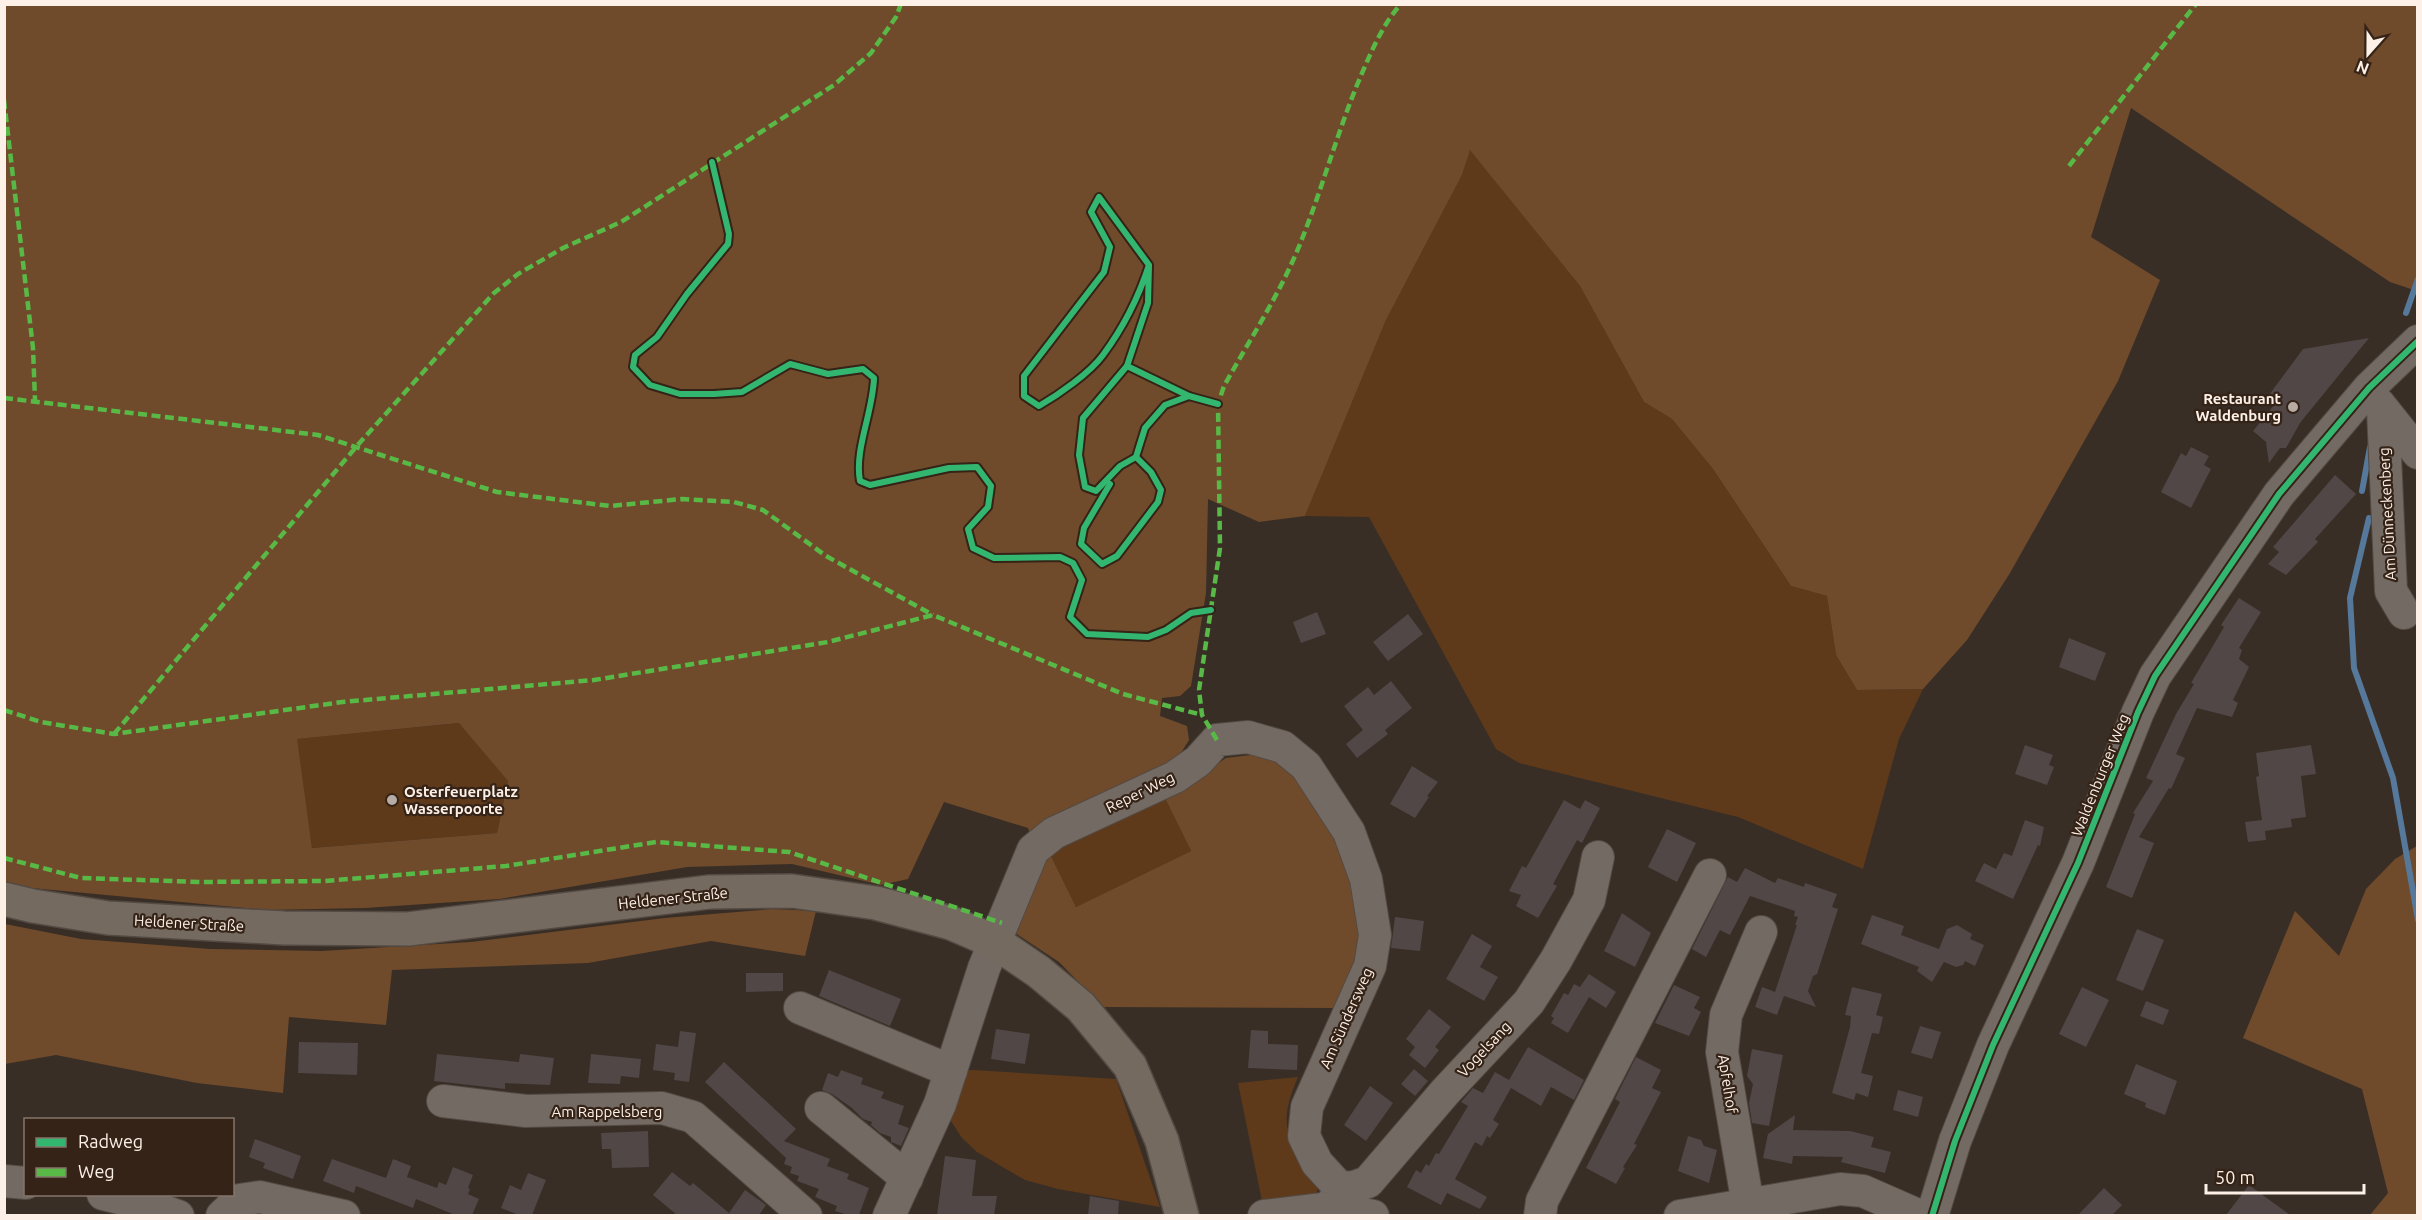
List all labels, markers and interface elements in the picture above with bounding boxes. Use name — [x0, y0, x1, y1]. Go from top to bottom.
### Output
north arrow — [2338, 24, 2398, 84]
text: N — [2354, 57, 2371, 79]
place label: Restaurant Waldenburg — [2196, 390, 2282, 424]
marker: Restaurant Waldenburg — [2286, 400, 2300, 414]
street label: Am Dünneckenberg — [2375, 447, 2399, 581]
street label: Waldenburger Weg — [2068, 711, 2132, 839]
street label: Reper Weg — [1103, 768, 1177, 816]
place label: Osterfeuerplatz Wasserpoorte — [404, 783, 518, 817]
marker: Osterfeuerplatz Wasserpoorte — [385, 793, 399, 807]
street label: Heldener Straße — [617, 884, 729, 912]
street label: Heldener Straße — [134, 912, 244, 934]
street label: Am Sündersweg — [1316, 965, 1376, 1071]
street label: Vogelsang — [1454, 1018, 1514, 1080]
street label: Apfelhof — [1715, 1053, 1741, 1115]
street label: Am Rappelsberg — [552, 1103, 662, 1120]
legend — [24, 1118, 234, 1196]
text: Radweg — [78, 1131, 143, 1151]
scale bar — [2206, 1157, 2364, 1195]
text: Weg — [78, 1161, 115, 1181]
text: 50 m — [2215, 1167, 2255, 1187]

